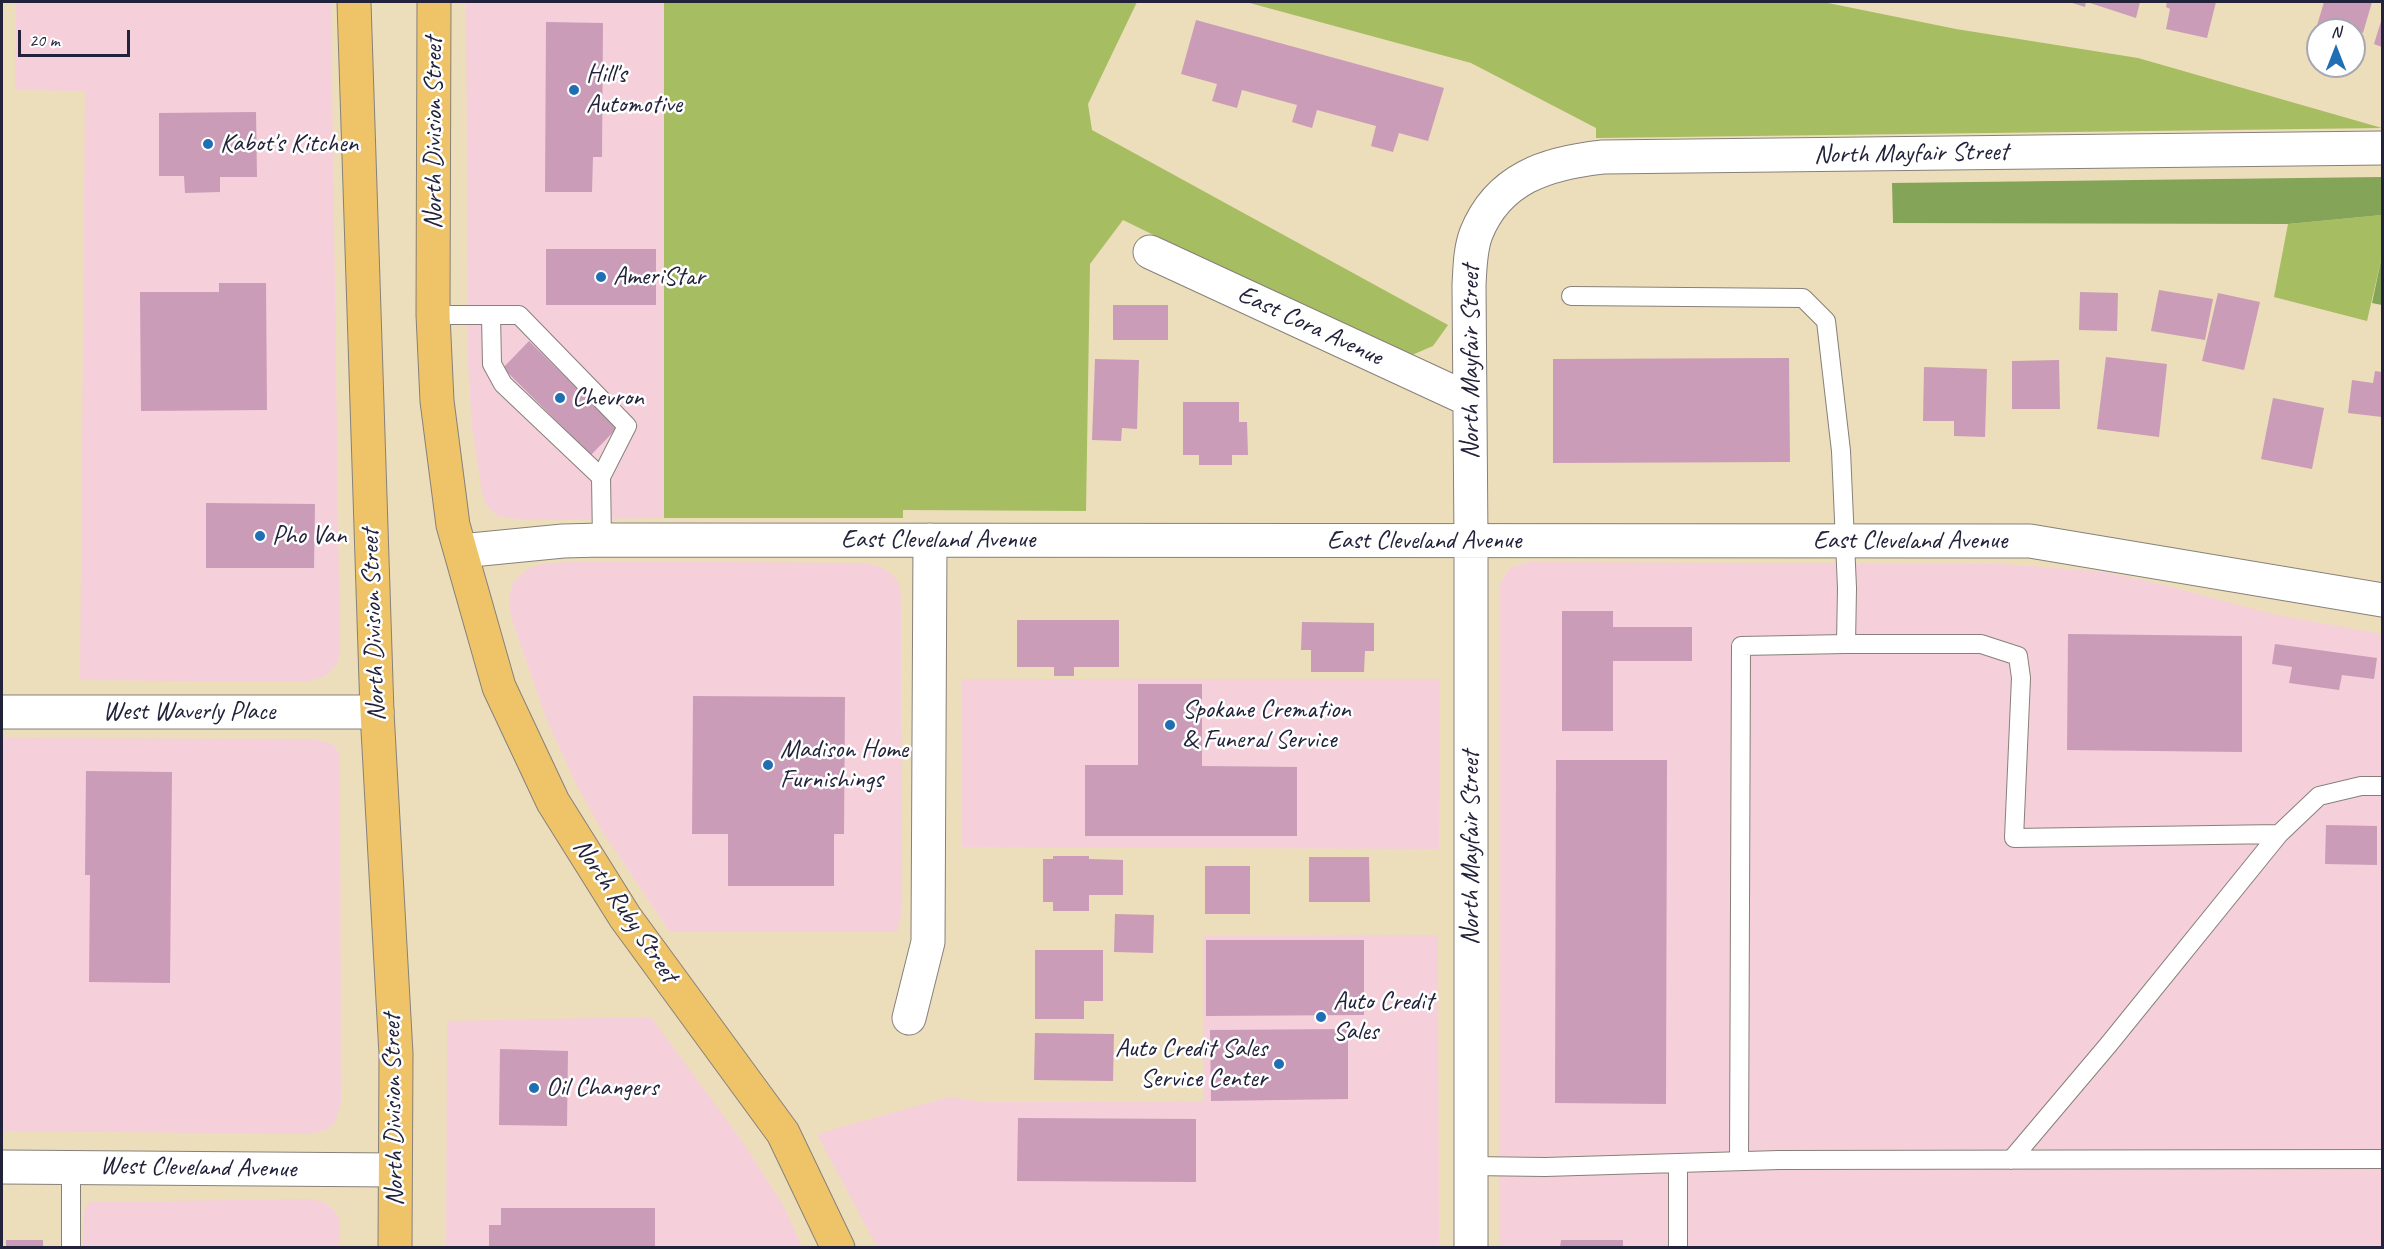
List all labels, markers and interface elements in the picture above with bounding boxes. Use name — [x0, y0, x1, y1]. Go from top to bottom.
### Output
scale bar — [21, 18, 134, 56]
north arrow — [2306, 18, 2366, 78]
text: N — [2331, 22, 2341, 42]
text: 20 m — [29, 29, 60, 51]
street label: North Division Street — [418, 37, 450, 229]
place label: Hill's Automotive — [586, 59, 682, 120]
marker: Hill's Automotive — [567, 83, 581, 97]
place label: Kabot's Kitchen — [220, 128, 358, 160]
marker: Kabot's Kitchen — [201, 137, 215, 151]
street label: North Mayfair Street — [1814, 137, 2008, 171]
place label: AmeriStar — [613, 261, 705, 293]
street label: North Mayfair Street — [1455, 265, 1487, 459]
marker: AmeriStar — [594, 270, 608, 284]
street label: East Cora Avenue — [1233, 279, 1387, 373]
place label: Chevron — [572, 382, 644, 414]
marker: Chevron — [553, 391, 567, 405]
place label: Pho Van — [272, 520, 346, 552]
street label: East Cleveland Avenue — [841, 524, 1035, 556]
street label: East Cleveland Avenue — [1327, 525, 1521, 557]
street label: East Cleveland Avenue — [1813, 525, 2007, 557]
street label: North Division Street — [355, 528, 393, 722]
marker: Pho Van — [253, 529, 267, 543]
place label: Spokane Cremation & Funeral Service — [1182, 694, 1351, 756]
street label: West Waverly Place — [103, 696, 275, 728]
marker: Spokane Cremation & Funeral Service — [1163, 718, 1177, 732]
place label: Madison Home Furnishings — [780, 734, 908, 796]
street label: North Mayfair Street — [1455, 751, 1487, 945]
marker: Madison Home Furnishings — [761, 758, 775, 772]
street label: North Ruby Street — [566, 833, 684, 989]
place label: Auto Credit Sales — [1333, 986, 1433, 1048]
marker: Auto Credit Sales — [1314, 1010, 1328, 1024]
street label: North Division Street — [377, 1014, 411, 1206]
place label: Auto Credit Sales Service Center — [1115, 1033, 1267, 1094]
marker: Auto Credit Sales Service Center — [1272, 1057, 1286, 1071]
place label: Oil Changers — [546, 1072, 658, 1104]
marker: Oil Changers — [527, 1081, 541, 1095]
street label: West Cleveland Avenue — [99, 1151, 297, 1185]

